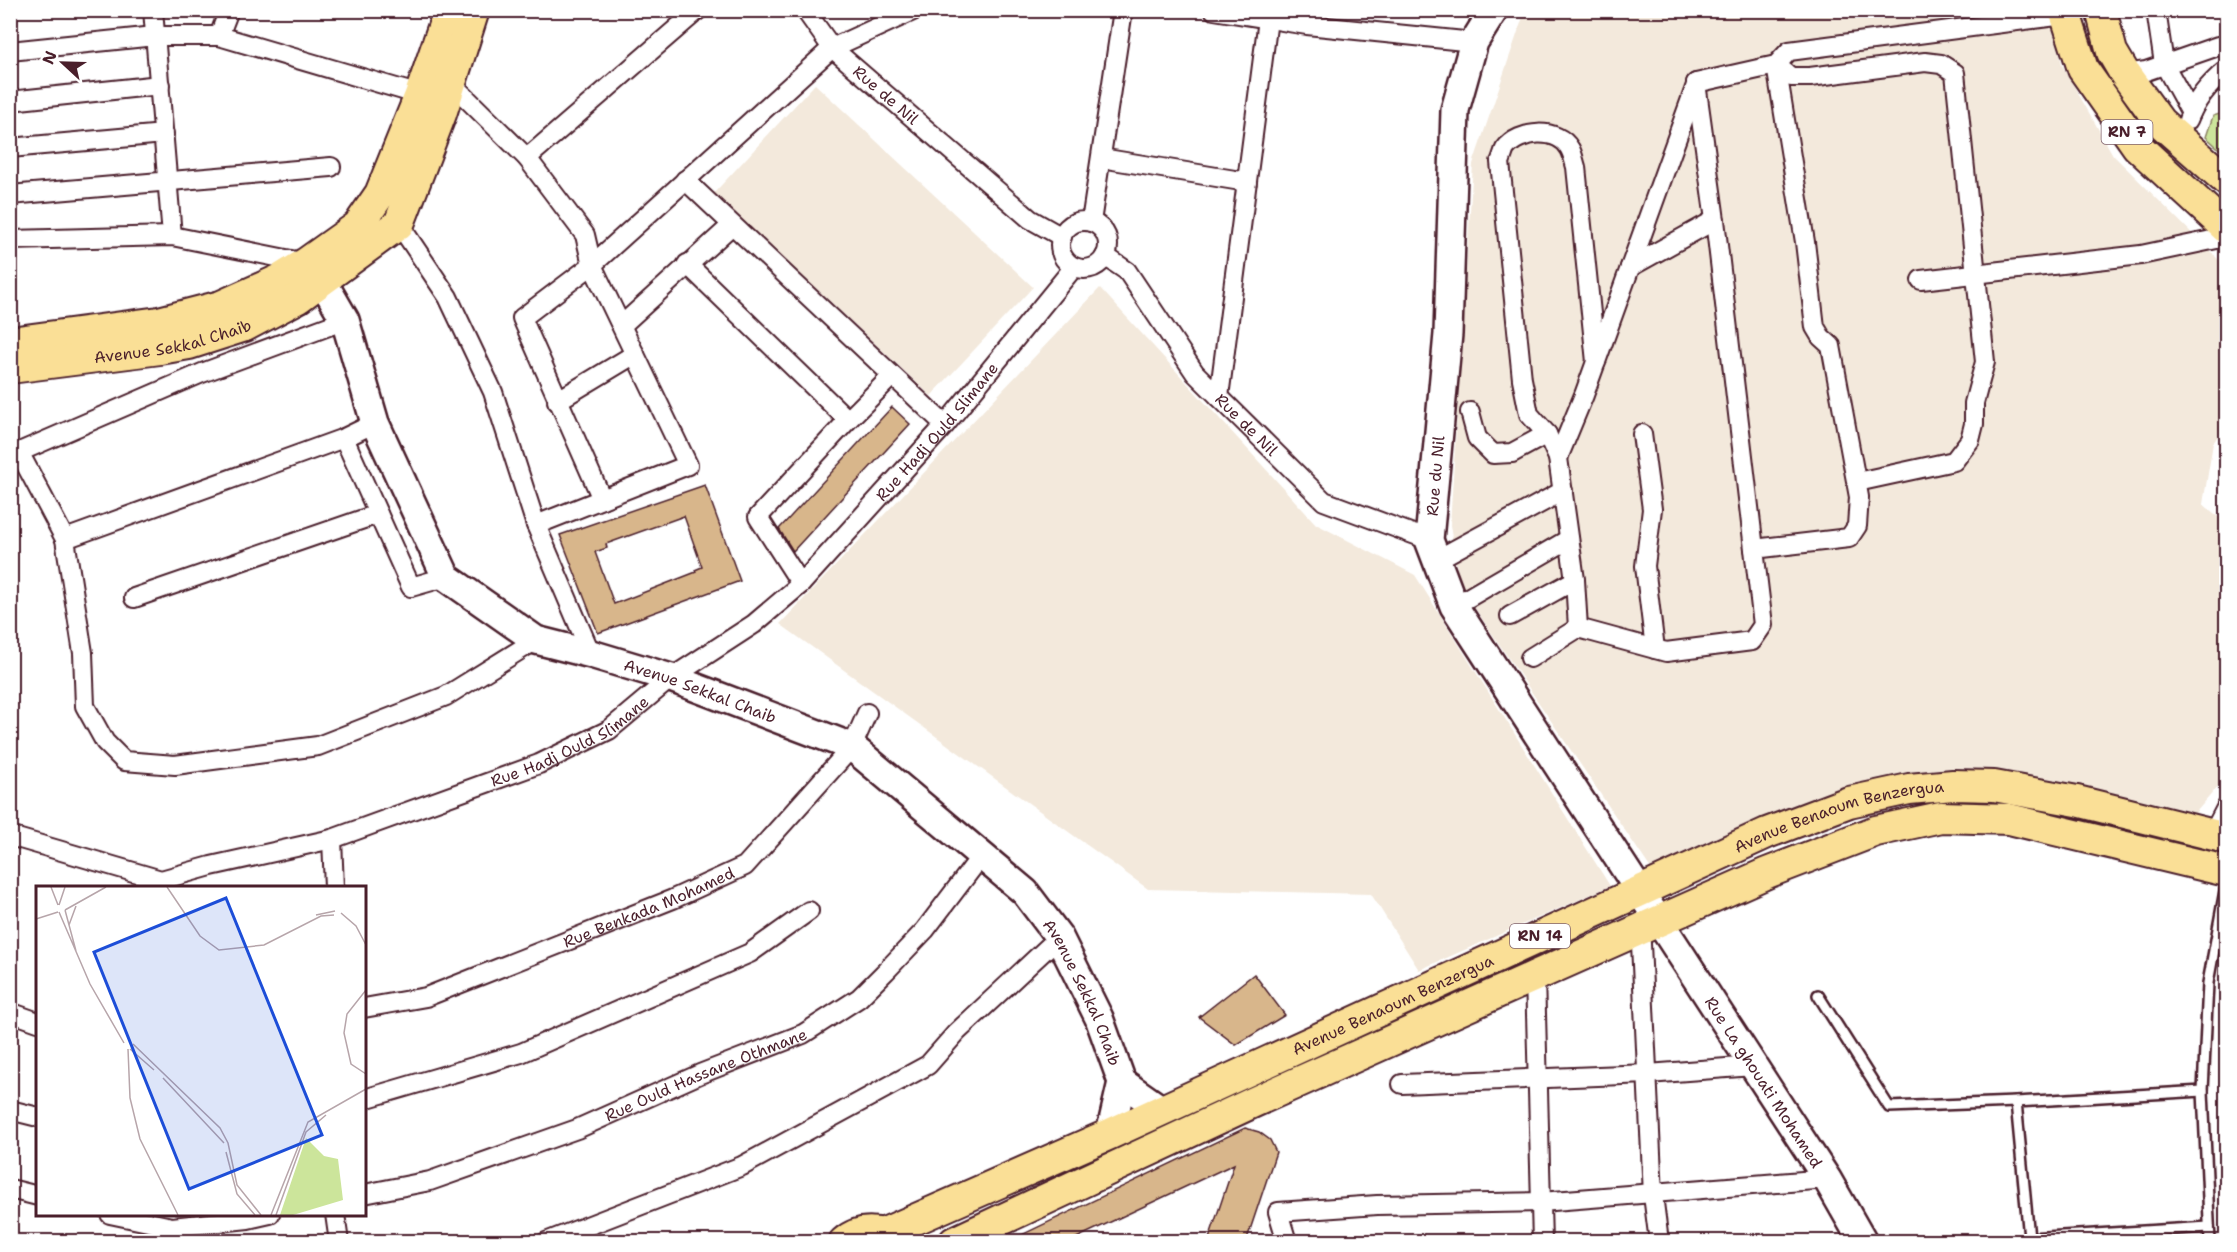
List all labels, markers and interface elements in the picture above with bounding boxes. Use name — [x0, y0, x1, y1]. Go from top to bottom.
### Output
north arrow — [33, 33, 93, 93]
text: N — [37, 48, 62, 67]
street label: Rue de Nil — [848, 61, 923, 129]
road number: RN 7 — [2102, 120, 2152, 144]
street label: Avenue Sekkal Chaib — [93, 314, 255, 368]
street label: Rue Hadj Ould Slimane — [871, 358, 1003, 506]
street label: Rue de Nil — [1210, 389, 1282, 460]
street label: Rue du Nil — [1422, 435, 1449, 517]
street label: Avenue Sekkal Chaib — [621, 654, 779, 728]
street label: Rue Hadj Ould Slimane — [488, 691, 653, 792]
street label: Avenue Benaoum Benzergua — [1731, 776, 1945, 858]
street label: Rue Benkada Mohamed — [560, 862, 738, 953]
inset map — [36, 886, 366, 1216]
street label: Avenue Sekkal Chaib — [1038, 915, 1125, 1069]
road number: RN 14 — [1510, 924, 1570, 948]
street label: Avenue Benaoum Benzergua — [1289, 950, 1497, 1060]
street label: Rue La ghouati Mohamed — [1700, 993, 1827, 1172]
street label: Rue Ould Hassane Othmane — [601, 1024, 810, 1126]

